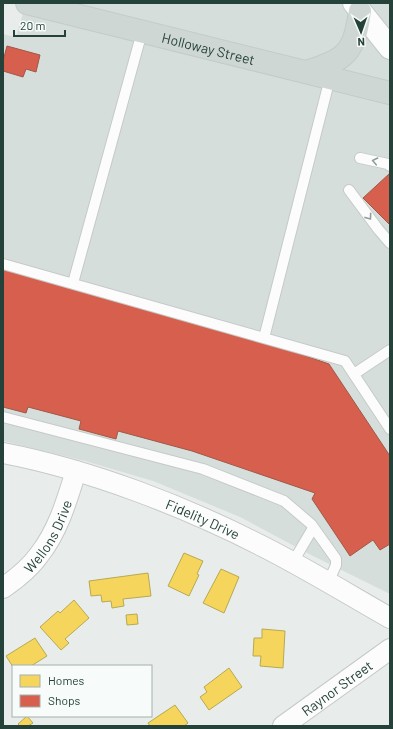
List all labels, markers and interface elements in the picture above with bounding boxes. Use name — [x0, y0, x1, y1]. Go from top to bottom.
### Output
scale bar — [14, 12, 65, 38]
north arrow — [341, 12, 381, 52]
text: 20 m — [20, 18, 46, 32]
street label: Holloway Street — [160, 28, 257, 68]
text: N — [357, 36, 365, 49]
one-way arrow — [372, 158, 379, 166]
one-way arrow — [364, 213, 372, 220]
street label: Fidelity Drive — [164, 495, 243, 542]
street label: Wellons Drive — [20, 497, 75, 576]
street label: Raynor Street — [298, 656, 375, 719]
legend — [12, 665, 152, 717]
text: Homes — [48, 673, 85, 687]
text: Shops — [48, 693, 81, 707]

